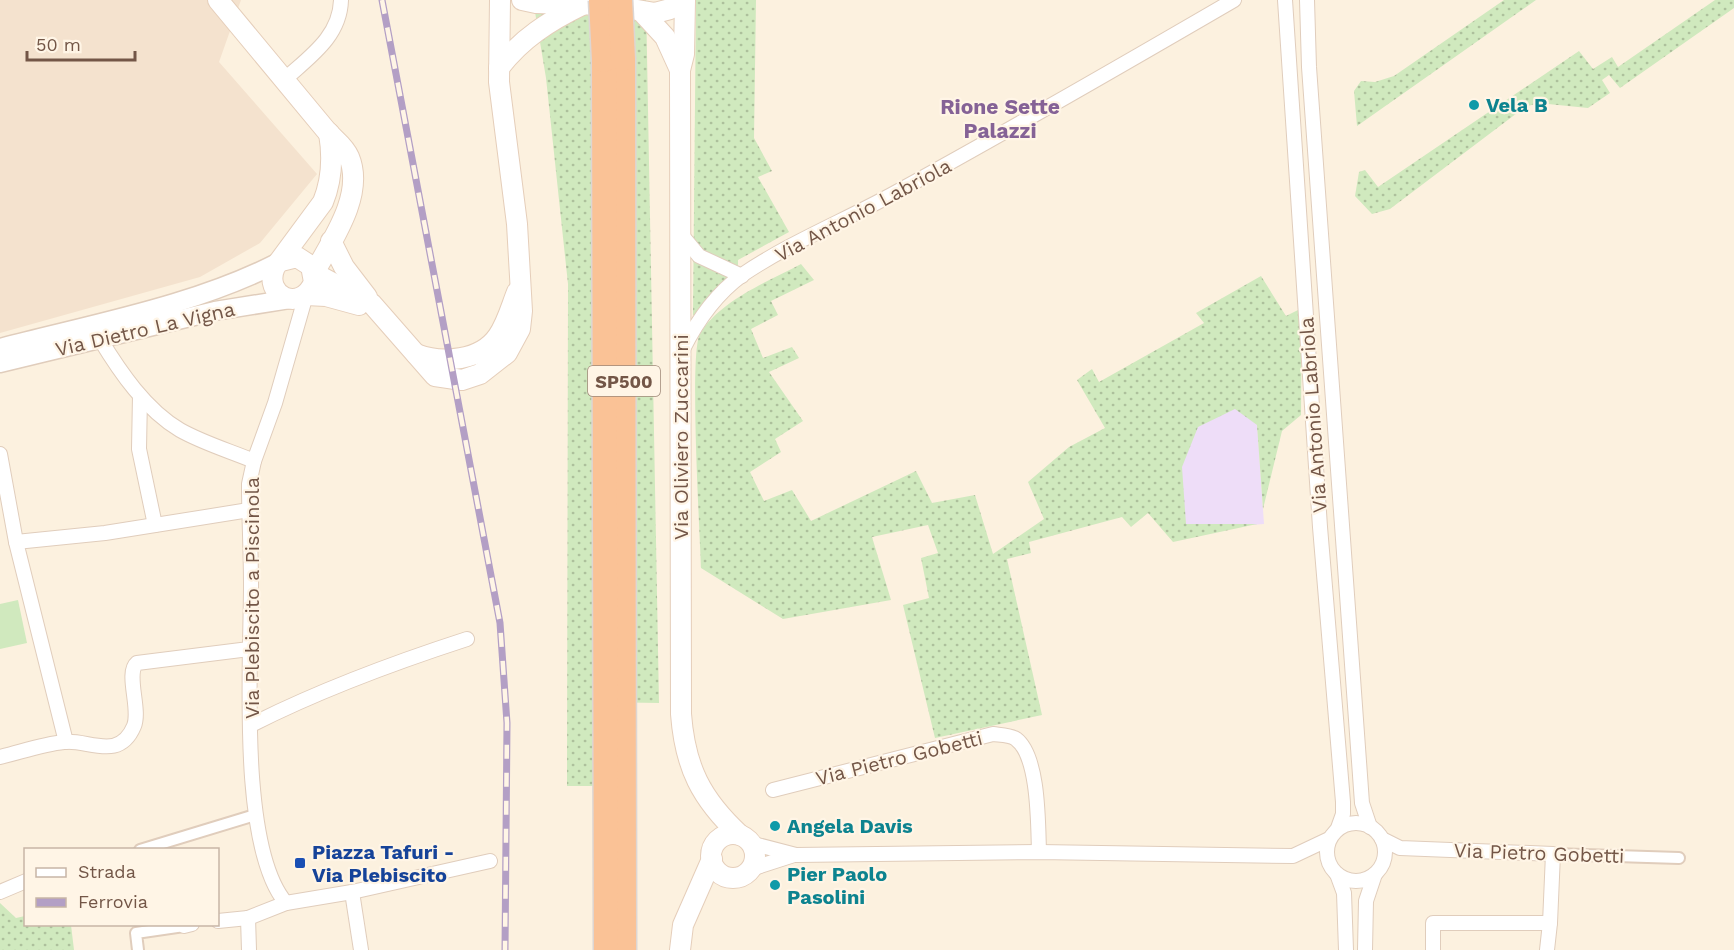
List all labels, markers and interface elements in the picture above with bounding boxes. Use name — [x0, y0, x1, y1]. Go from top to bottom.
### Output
scale bar — [27, 24, 135, 62]
text: 50 m — [36, 34, 81, 55]
place label: Vela B — [1486, 93, 1548, 117]
district label: Rione Sette Palazzi — [940, 94, 1060, 143]
marker: Vela B — [1467, 98, 1481, 112]
street label: Via Antonio Labriola — [771, 153, 955, 267]
street label: Via Dietro La Vigna — [53, 297, 237, 361]
street label: Via Antonio Labriola — [1294, 316, 1332, 514]
street label: Via Oliviero Zuccarini — [669, 334, 693, 540]
road number: SP500 — [588, 366, 660, 396]
street label: Via Plebiscito a Piscinola — [240, 477, 264, 719]
street label: Via Pietro Gobetti — [813, 726, 985, 790]
place label: Angela Davis — [787, 814, 913, 838]
marker: Angela Davis — [768, 819, 782, 833]
street label: Via Pietro Gobetti — [1453, 838, 1625, 868]
place label: Piazza Tafuri - Via Plebiscito — [312, 840, 454, 887]
legend — [24, 848, 219, 926]
marker: Piazza Tafuri - Via Plebiscito — [293, 856, 307, 870]
text: Strada — [78, 861, 136, 882]
place label: Pier Paolo Pasolini — [787, 862, 887, 909]
marker: Pier Paolo Pasolini — [768, 878, 782, 892]
text: Ferrovia — [78, 891, 148, 912]

